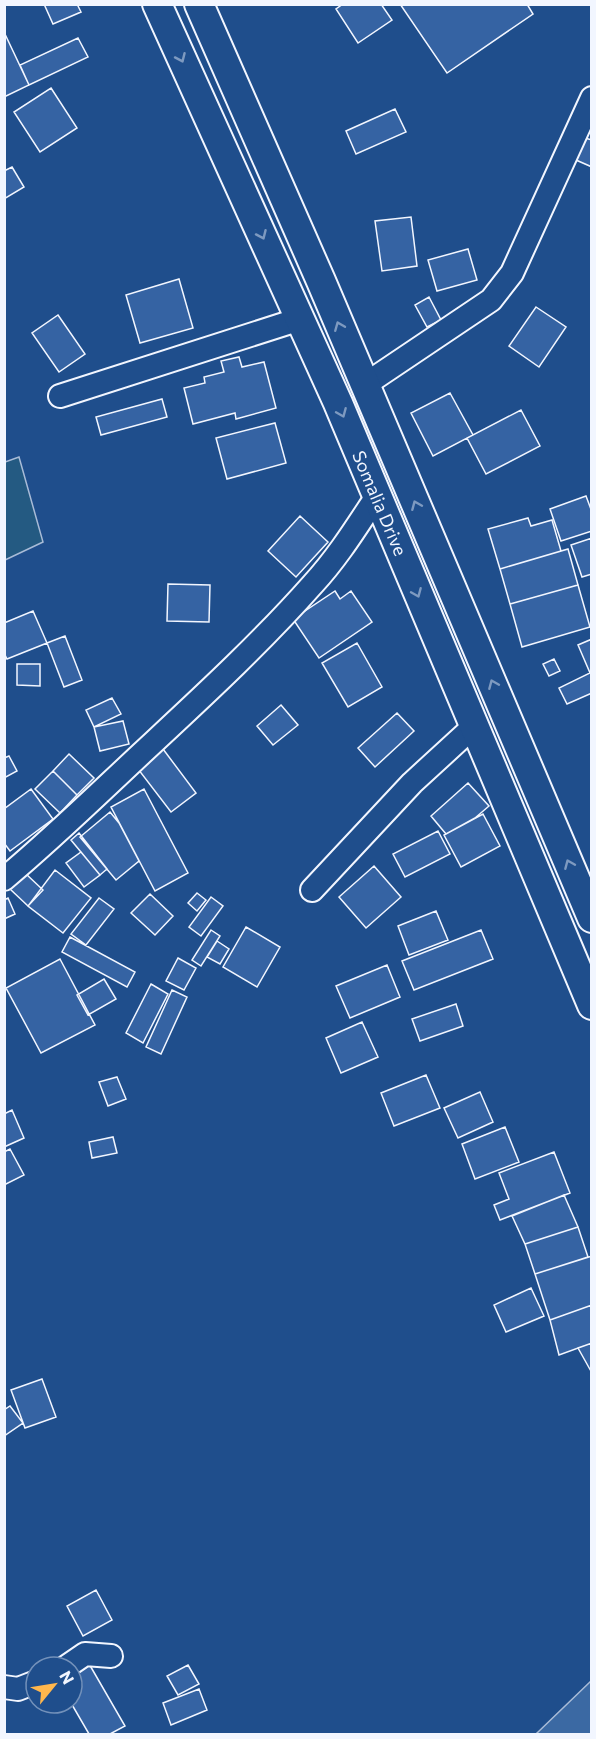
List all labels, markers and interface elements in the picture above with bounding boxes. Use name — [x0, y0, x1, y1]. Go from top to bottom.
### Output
one-way arrow — [174, 51, 186, 62]
one-way arrow — [254, 229, 266, 240]
one-way arrow — [334, 321, 346, 332]
one-way arrow — [335, 407, 347, 418]
street label: Somalia Drive — [348, 447, 412, 559]
one-way arrow — [411, 500, 423, 511]
one-way arrow — [410, 587, 422, 598]
one-way arrow — [488, 679, 500, 690]
one-way arrow — [564, 859, 576, 870]
north arrow — [24, 1655, 84, 1715]
text: N — [56, 1667, 79, 1687]

